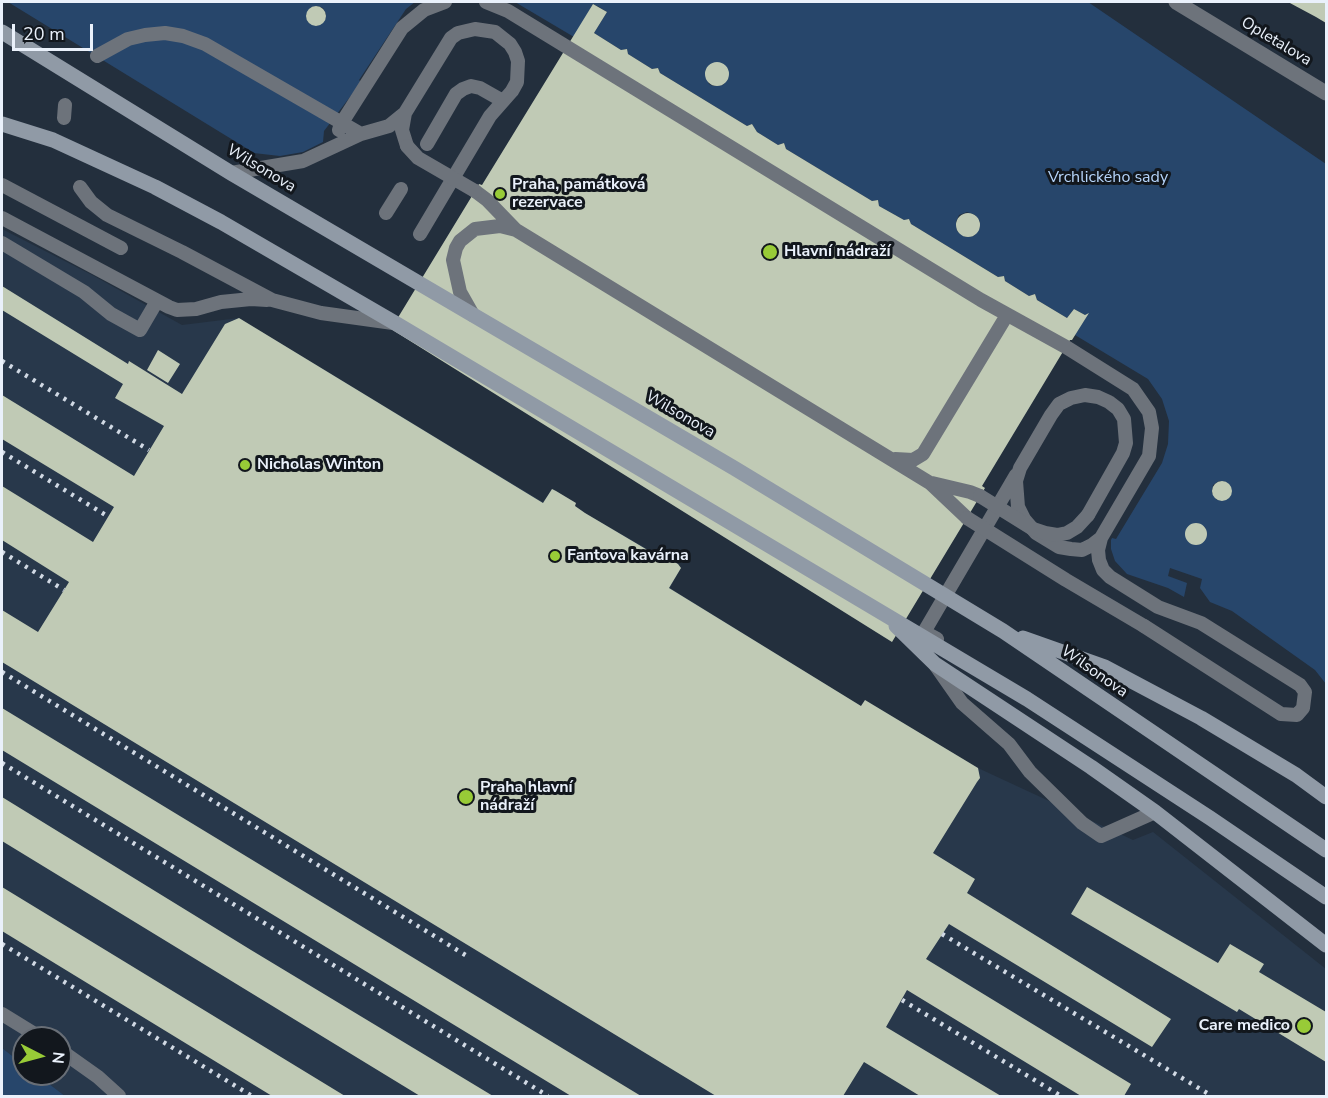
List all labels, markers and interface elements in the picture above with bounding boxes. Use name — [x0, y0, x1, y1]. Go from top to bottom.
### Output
scale bar — [15, 12, 96, 50]
street label: Opletalova — [1237, 13, 1315, 71]
text: 20 m — [23, 22, 65, 46]
street label: Wilsonova — [223, 141, 299, 197]
park label: Vrchlického sady — [1048, 168, 1168, 188]
place label: Praha, památková rezervace — [512, 175, 645, 213]
marker: Praha, památková rezervace — [493, 187, 507, 201]
place label: Hlavní nádraží — [784, 242, 891, 262]
marker: Hlavní nádraží — [761, 243, 779, 261]
street label: Wilsonova — [642, 387, 718, 443]
place label: Nicholas Winton — [257, 455, 381, 475]
marker: Nicholas Winton — [238, 458, 252, 472]
place label: Fantova kavárna — [567, 546, 689, 566]
marker: Fantova kavárna — [548, 549, 562, 563]
street label: Wilsonova — [1057, 642, 1131, 702]
place label: Praha hlavní nádraží — [480, 778, 573, 816]
marker: Praha hlavní nádraží — [457, 788, 475, 806]
place label: Care medico — [1199, 1016, 1290, 1036]
marker: Care medico — [1295, 1017, 1313, 1035]
north arrow — [12, 1026, 72, 1086]
text: N — [46, 1051, 69, 1065]

